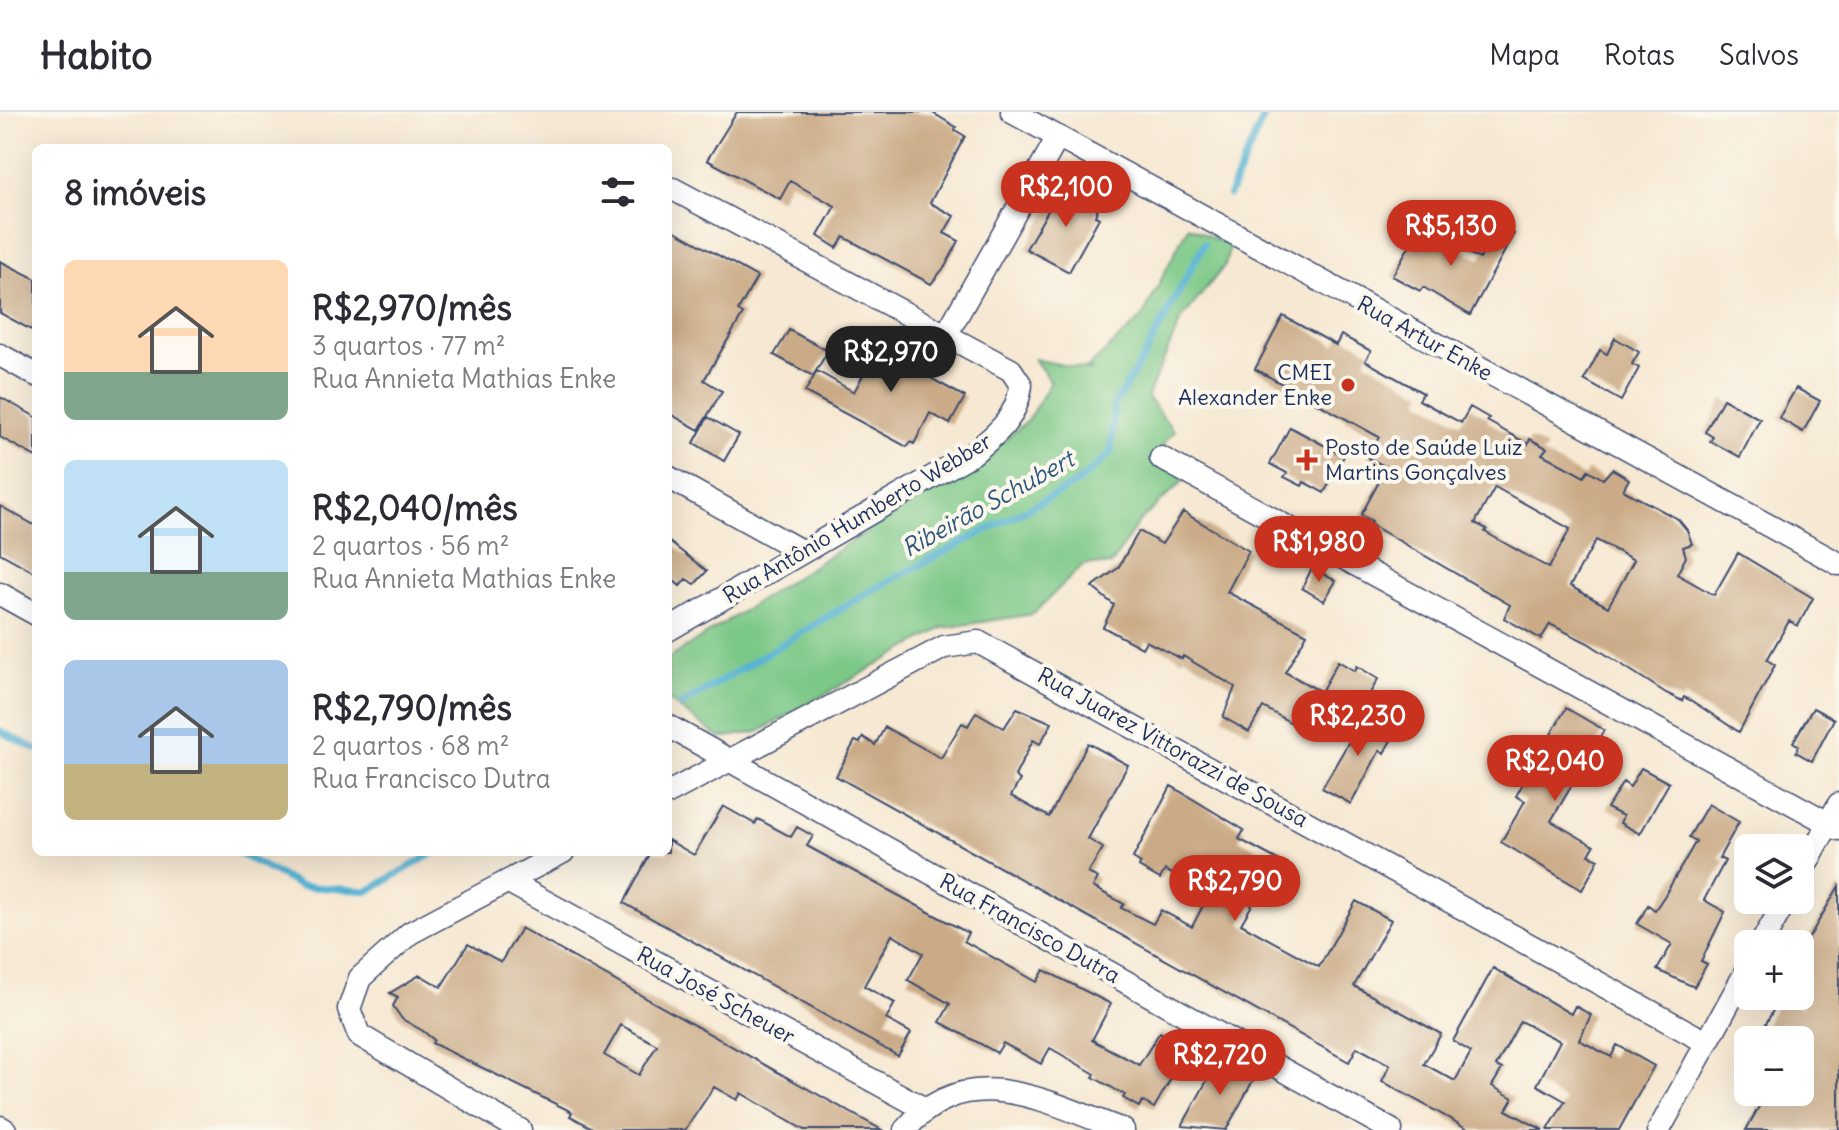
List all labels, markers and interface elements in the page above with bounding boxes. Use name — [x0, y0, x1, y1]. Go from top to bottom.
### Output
text: Habito — [40, 32, 153, 79]
text: Mapa — [1489, 37, 1560, 73]
text: Rotas — [1604, 37, 1675, 73]
text: Salvos — [1719, 37, 1799, 73]
pin: R$2,100 — [992, 161, 1140, 229]
icon: filters — [596, 170, 640, 214]
text: R$2,100 — [1019, 170, 1113, 203]
text: 8 imóveis — [64, 171, 206, 214]
pin: R$5,130 — [1377, 200, 1525, 268]
text: R$5,130 — [1405, 209, 1497, 242]
text: R$2,970/mês — [312, 286, 512, 329]
street label: Rua Artur Enke — [1352, 289, 1498, 387]
icon: home — [128, 292, 224, 388]
pin: R$2,970 — [817, 326, 965, 394]
text: 3 quartos · 77 m² — [312, 329, 505, 362]
text: R$2,970 — [843, 335, 939, 368]
place label: CMEI Alexander Enke — [1178, 358, 1332, 411]
text: Rua Annieta Mathias Enke — [312, 362, 616, 395]
marker: CMEI Alexander Enke — [1339, 376, 1357, 394]
street label: Rua Antônio Humberto Webber — [718, 427, 996, 609]
place label: Posto de Saúde Luiz Martins Gonçalves — [1325, 433, 1522, 486]
water label: Ribeirão Schubert — [896, 442, 1081, 563]
marker: Posto de Saúde Luiz Martins Gonçalves — [1296, 449, 1318, 471]
text: R$2,040/mês — [312, 486, 518, 529]
icon: home — [128, 492, 224, 588]
pin: R$1,980 — [1245, 516, 1393, 584]
text: R$1,980 — [1272, 525, 1366, 558]
text: 2 quartos · 56 m² — [312, 529, 509, 562]
text: Rua Annieta Mathias Enke — [312, 562, 616, 595]
street label: Rua Juarez Vittorazzi de Sousa — [1033, 661, 1313, 833]
text: R$2,790/mês — [312, 686, 512, 729]
pin: R$2,230 — [1284, 690, 1432, 758]
icon: home — [128, 692, 224, 788]
text: R$2,230 — [1310, 699, 1406, 732]
text: 2 quartos · 68 m² — [312, 729, 509, 762]
pin: R$2,040 — [1481, 735, 1629, 803]
text: R$2,040 — [1505, 744, 1605, 777]
text: Rua Francisco Dutra — [312, 762, 551, 795]
map controls — [1734, 834, 1814, 1106]
button: layers — [1734, 834, 1814, 914]
pin: R$2,790 — [1161, 855, 1309, 923]
text: R$2,790 — [1187, 864, 1283, 897]
street label: Rua Francisco Dutra — [935, 867, 1125, 989]
button: + — [1734, 930, 1814, 1010]
street label: Rua José Scheuer — [632, 940, 800, 1050]
button: − — [1734, 1026, 1814, 1106]
pin: R$2,720 — [1146, 1029, 1294, 1097]
text: R$2,720 — [1173, 1038, 1267, 1071]

